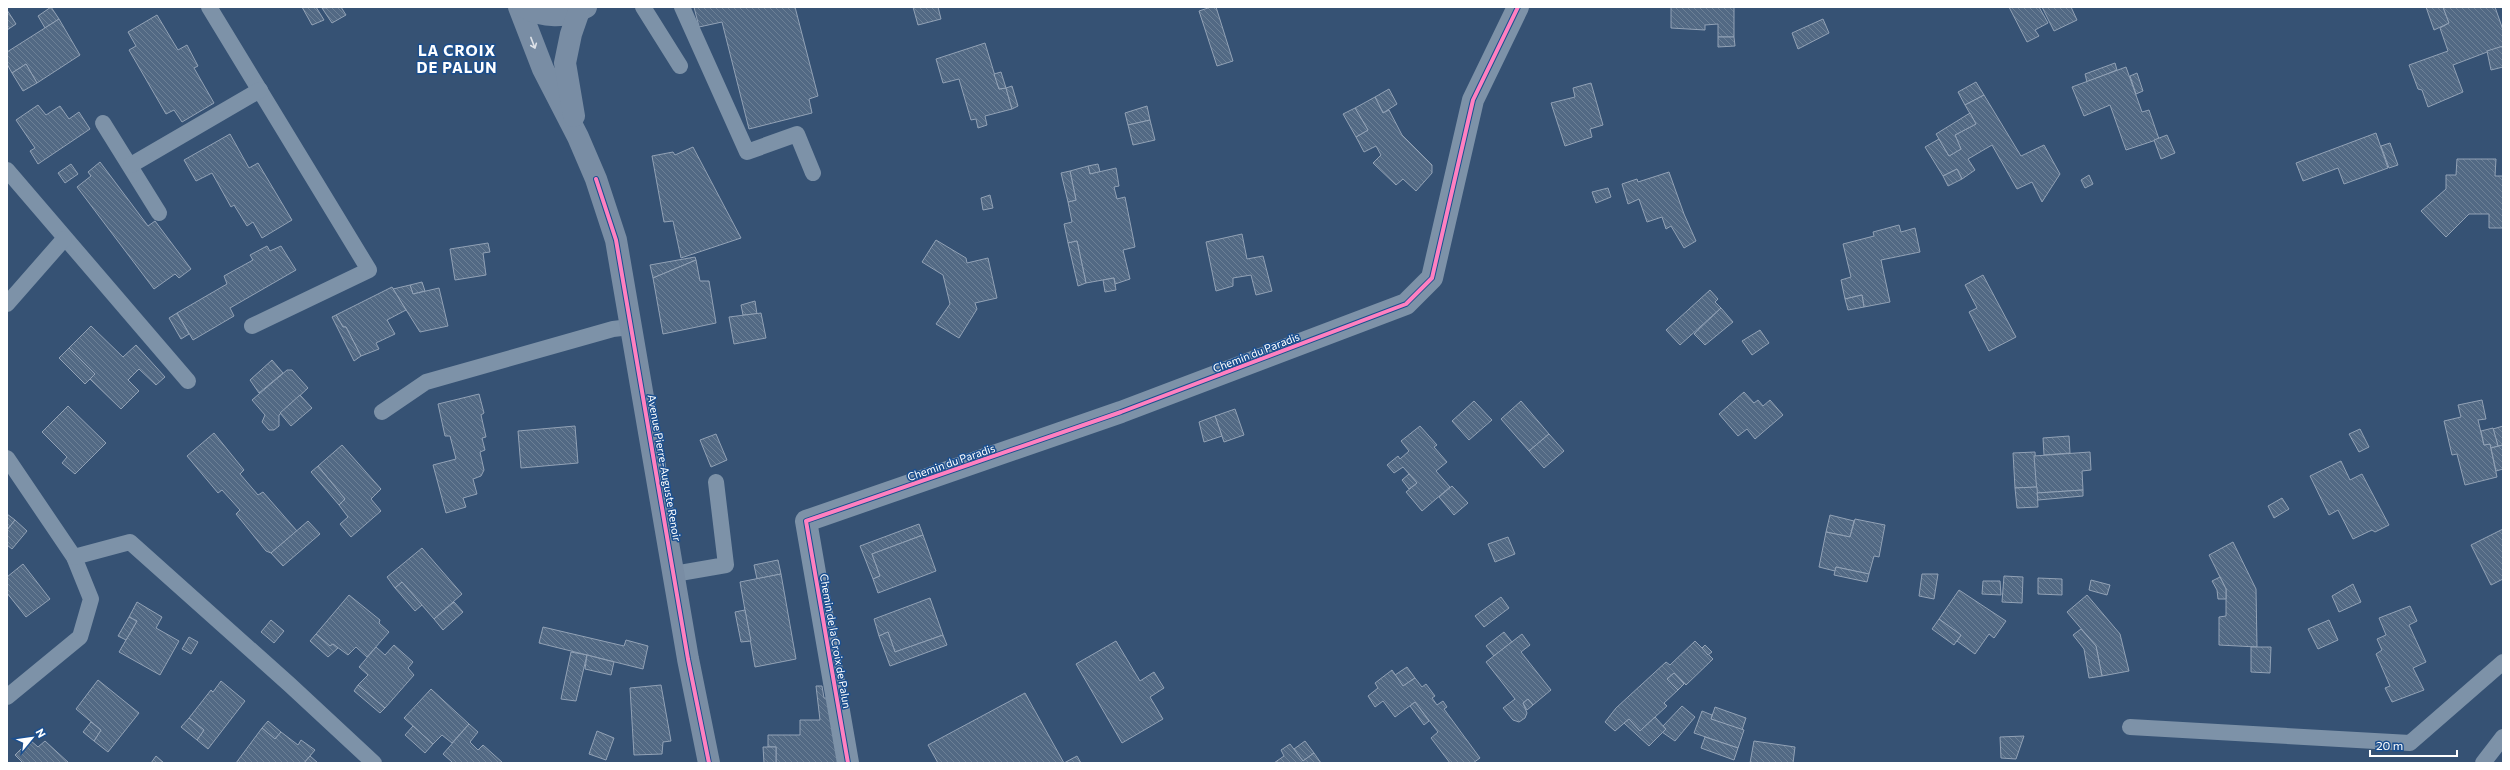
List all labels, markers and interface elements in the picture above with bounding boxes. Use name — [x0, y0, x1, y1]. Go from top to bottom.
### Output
one-way arrow — [530, 37, 538, 49]
district label: LA CROIX DE PALUN — [416, 41, 498, 76]
street label: Chemin du Paradis — [1211, 329, 1301, 375]
street label: Avenue Pierre-Auguste Renoir — [646, 393, 684, 543]
street label: Chemin du Paradis — [905, 441, 997, 483]
street label: Chemin de la Croix de Palun — [818, 573, 854, 709]
north arrow — [12, 718, 52, 758]
text: N — [33, 726, 49, 740]
scale bar — [2370, 732, 2457, 758]
text: 20 m — [2376, 738, 2403, 752]

